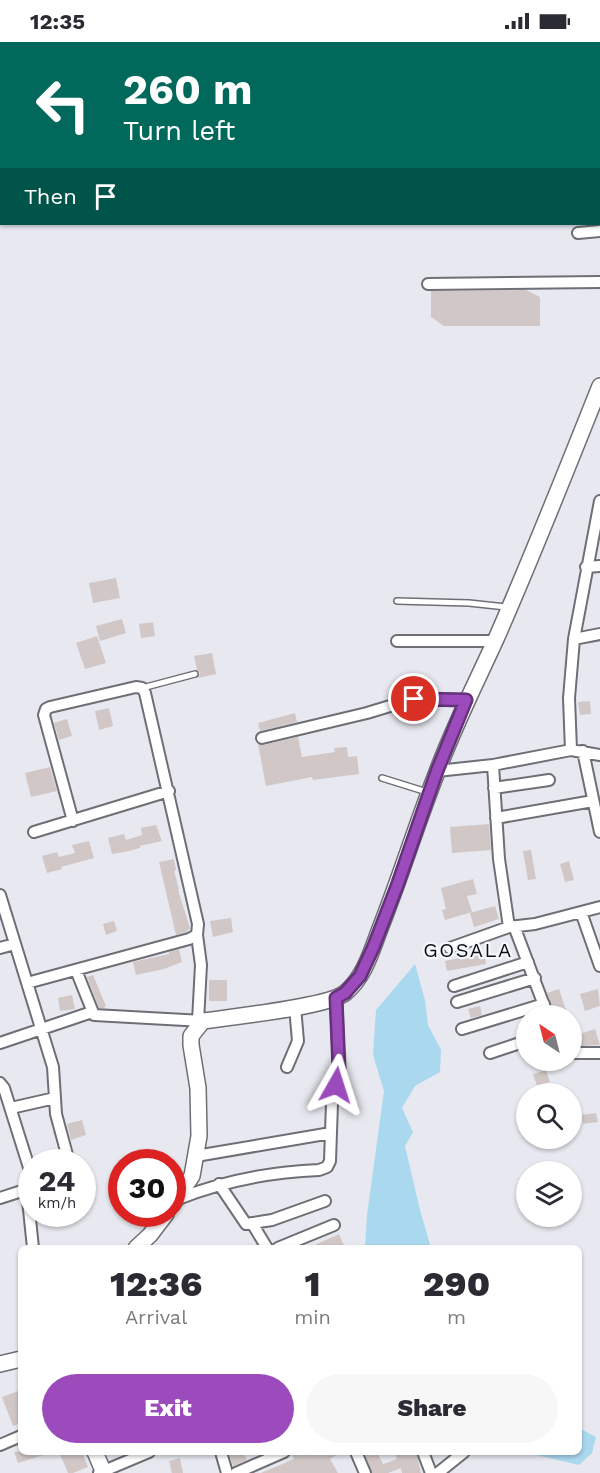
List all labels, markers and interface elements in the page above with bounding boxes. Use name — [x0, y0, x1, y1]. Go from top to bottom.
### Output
text: 12:35 — [30, 9, 85, 34]
text: 260 m — [123, 65, 253, 114]
icon: left — [24, 66, 102, 144]
text: Turn left — [123, 115, 235, 147]
icon: arrive — [89, 180, 122, 213]
text: Then — [24, 184, 77, 209]
pin — [388, 673, 439, 724]
icon: arrive — [397, 682, 430, 715]
district label: GOSALA — [423, 938, 513, 962]
north arrow — [516, 1005, 582, 1071]
map controls — [516, 1005, 582, 1227]
position arrow — [304, 1053, 368, 1117]
button: search — [516, 1083, 582, 1149]
speed limit sign: 30 — [108, 1149, 186, 1227]
button: layers — [516, 1161, 582, 1227]
text: 24 — [39, 1163, 75, 1198]
text: km/h — [38, 1194, 76, 1212]
text: 12:36 — [110, 1263, 202, 1305]
text: 1 — [305, 1263, 321, 1305]
text: 290 — [423, 1263, 490, 1305]
text: Arrival — [125, 1305, 187, 1329]
text: min — [294, 1305, 331, 1329]
text: m — [447, 1305, 466, 1329]
button: Exit — [42, 1374, 294, 1443]
button: Share — [306, 1374, 558, 1443]

